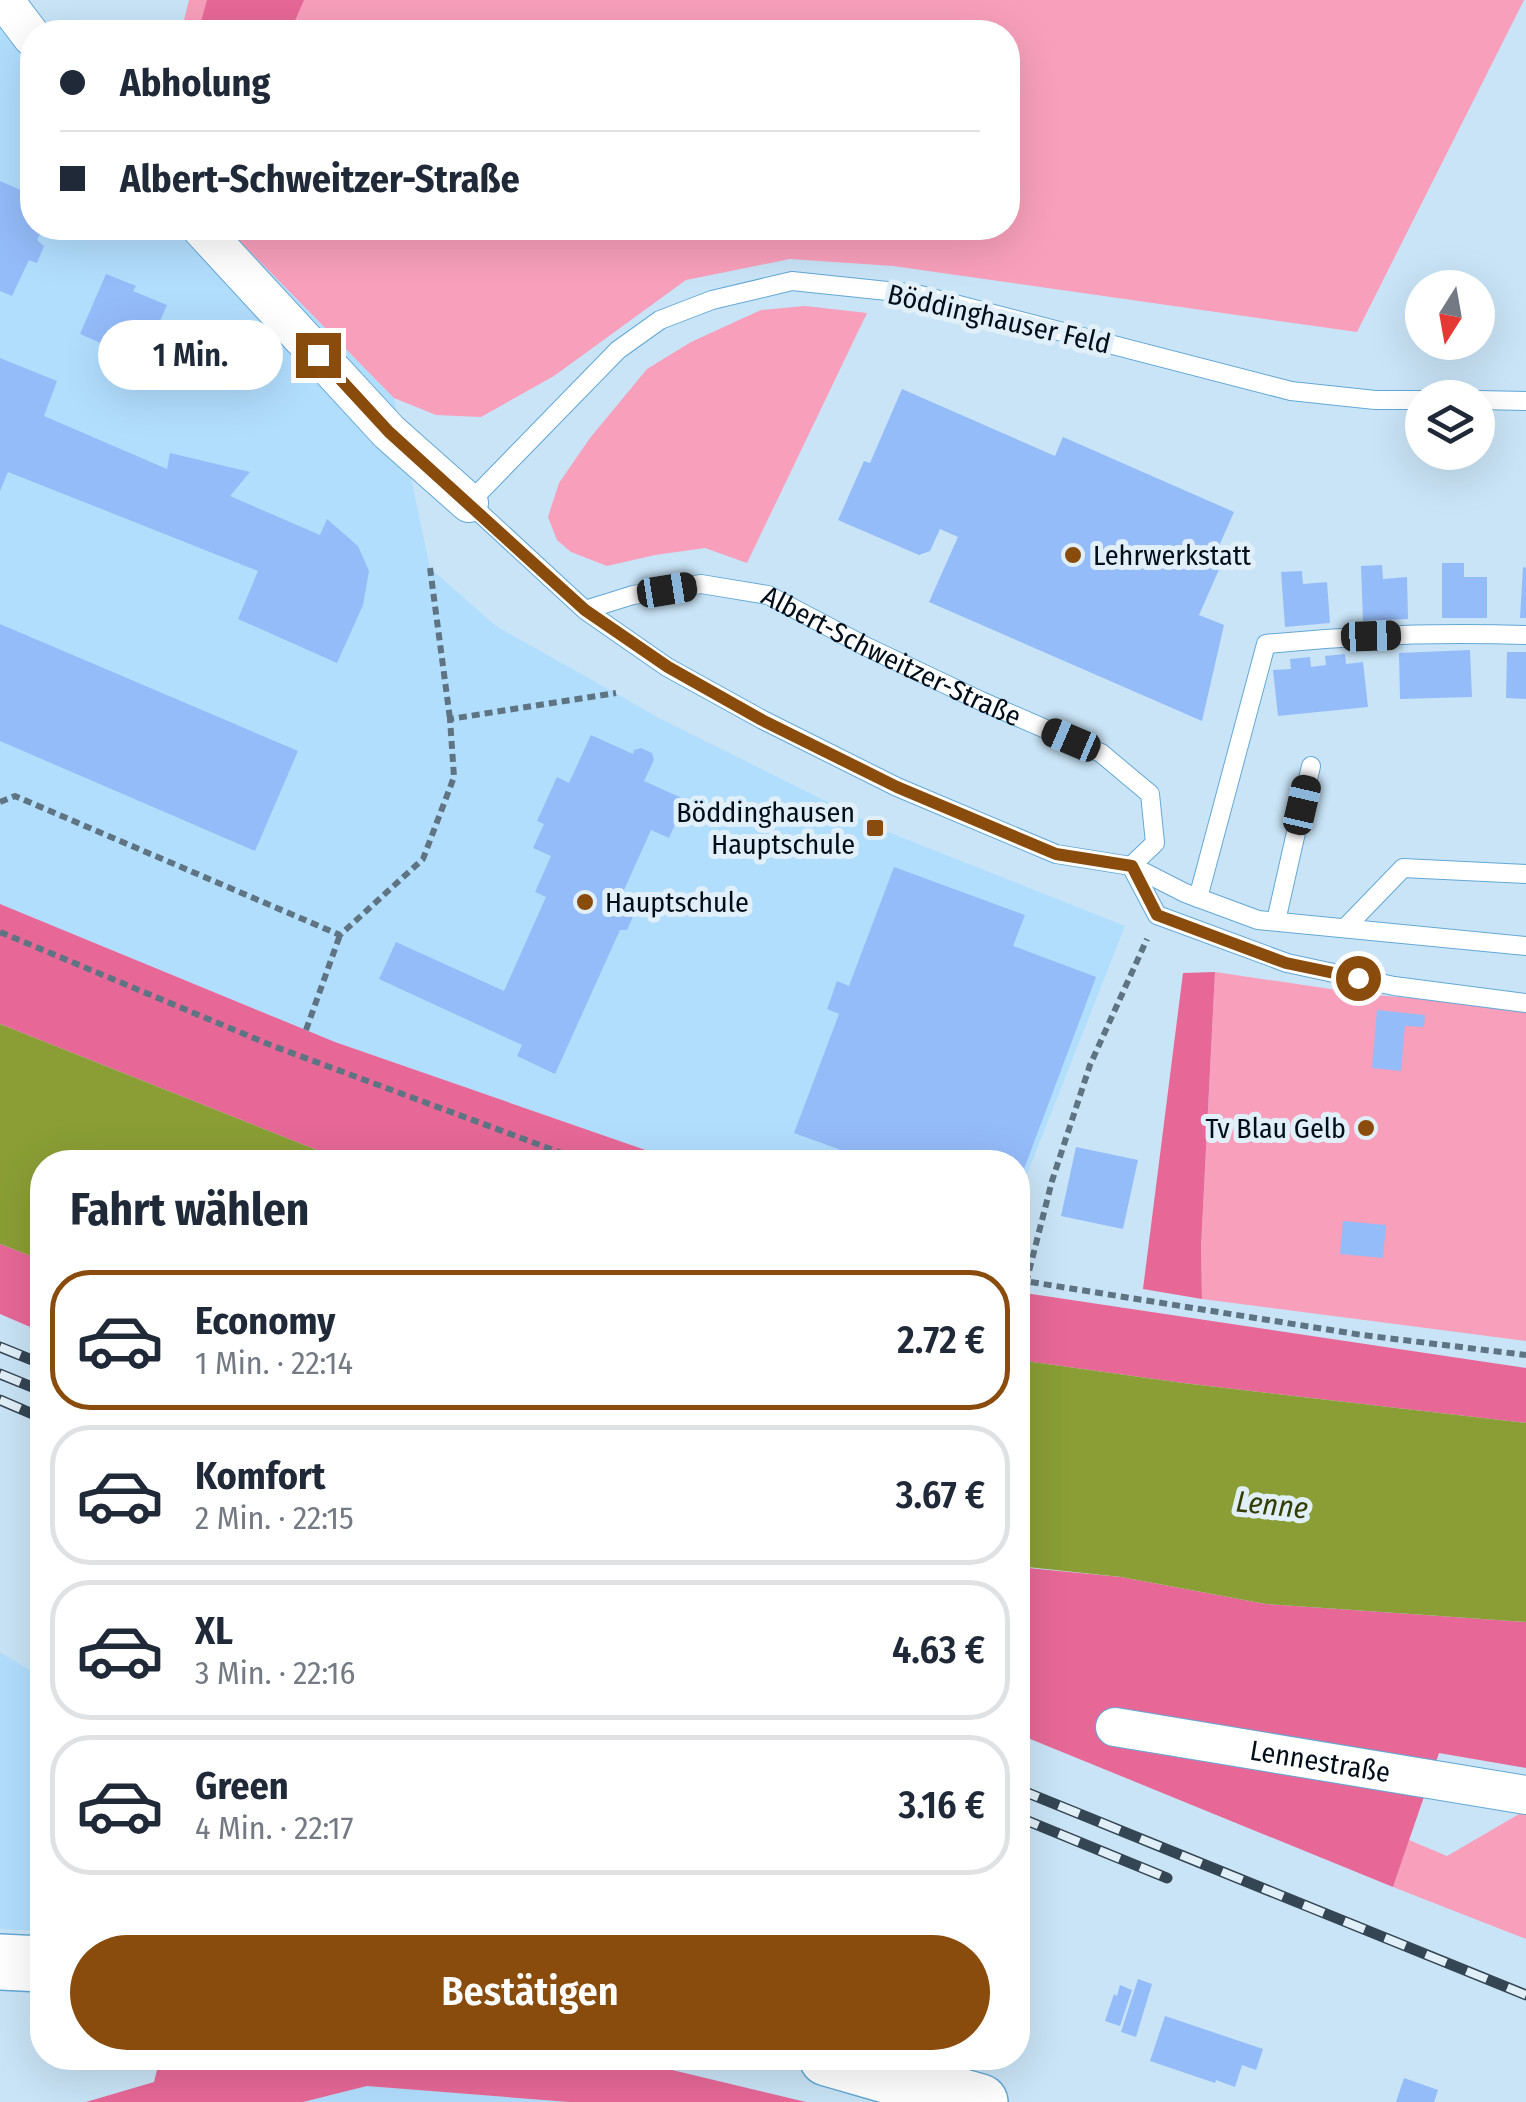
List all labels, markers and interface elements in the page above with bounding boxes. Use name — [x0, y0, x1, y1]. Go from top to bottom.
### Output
text: Abholung — [120, 60, 270, 106]
text: Albert-Schweitzer-Straße — [120, 156, 520, 202]
north arrow — [1405, 270, 1495, 360]
map controls — [1405, 270, 1495, 470]
street label: Böddinghauser Feld — [884, 277, 1114, 361]
callout: 1 Min. — [98, 320, 283, 390]
route end — [296, 333, 341, 378]
text: 1 Min. — [153, 336, 228, 374]
button: layers — [1405, 380, 1495, 470]
place label: Lehrwerkstatt — [1093, 539, 1252, 572]
marker: Lehrwerkstatt — [1062, 544, 1084, 566]
car — [635, 570, 699, 610]
street label: Albert-Schweitzer-Straße — [757, 578, 1026, 733]
car — [1340, 620, 1402, 652]
car — [1038, 714, 1104, 766]
car — [1281, 772, 1323, 838]
place label: Böddinghausen Hauptschule — [676, 796, 855, 861]
marker: Böddinghausen Hauptschule — [864, 817, 886, 839]
place label: Hauptschule — [605, 886, 749, 919]
marker: Hauptschule — [574, 891, 596, 913]
route start — [1336, 956, 1381, 1001]
place label: Tv Blau Gelb — [1205, 1112, 1346, 1145]
marker: Tv Blau Gelb — [1355, 1117, 1377, 1139]
text: Fahrt wählen — [70, 1183, 309, 1237]
icon: car — [75, 1295, 165, 1385]
text: Economy — [195, 1298, 335, 1344]
text: 2.72 € — [897, 1317, 985, 1363]
text: 1 Min. · 22:14 — [195, 1344, 353, 1382]
icon: car — [75, 1450, 165, 1540]
text: Komfort — [195, 1453, 325, 1499]
text: 3.67 € — [896, 1472, 985, 1518]
water label: Lenne — [1234, 1483, 1310, 1527]
text: 2 Min. · 22:15 — [195, 1499, 354, 1537]
icon: car — [75, 1605, 165, 1695]
text: XL — [195, 1608, 233, 1654]
text: 4.63 € — [892, 1627, 985, 1673]
text: 3 Min. · 22:16 — [195, 1654, 355, 1692]
street label: Lennestraße — [1248, 1733, 1393, 1789]
icon: car — [75, 1760, 165, 1850]
text: Green — [195, 1763, 289, 1809]
text: 3.16 € — [899, 1782, 985, 1828]
text: 4 Min. · 22:17 — [195, 1809, 353, 1847]
button: Bestätigen — [70, 1935, 990, 2050]

